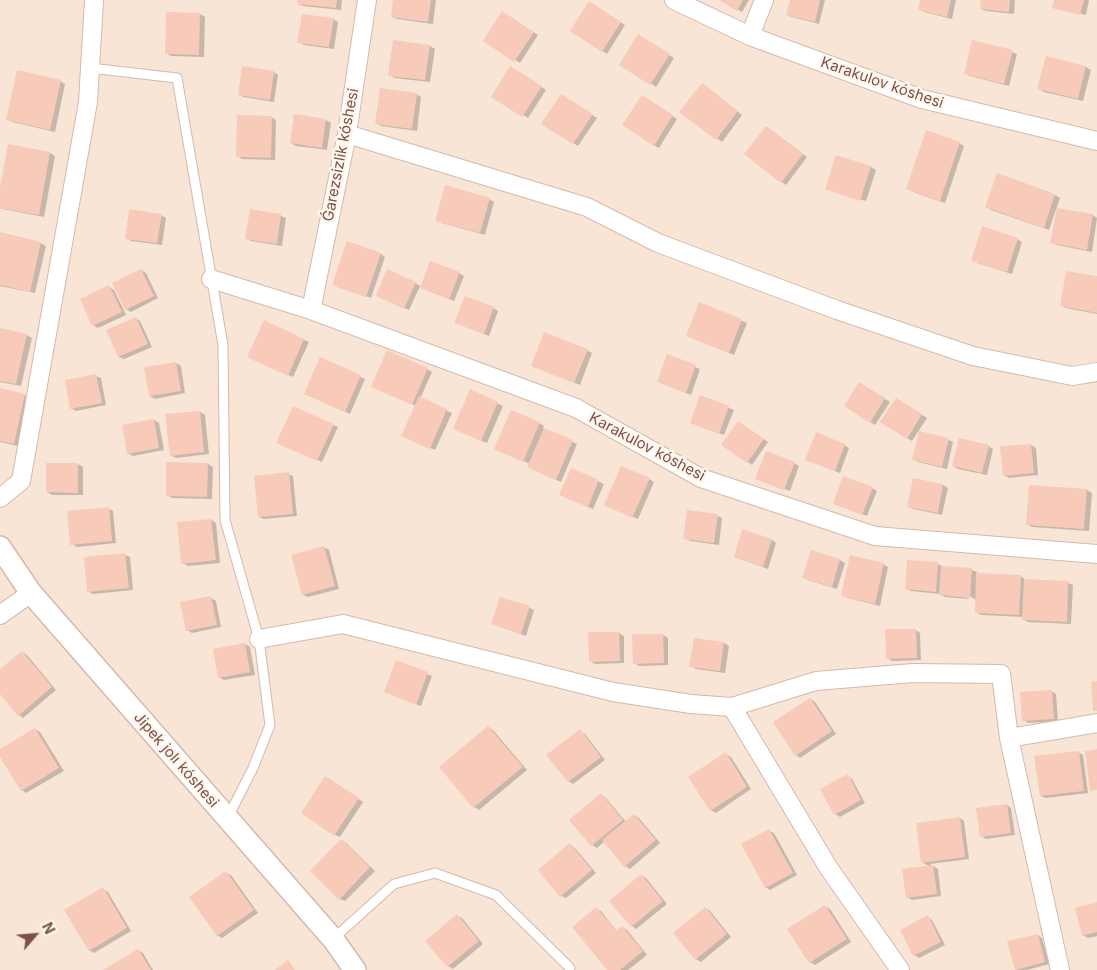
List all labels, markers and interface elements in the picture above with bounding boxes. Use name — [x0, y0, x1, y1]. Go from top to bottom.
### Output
street label: Karakulov kóshesi — [818, 54, 946, 112]
street label: Ǵarezsizlik kóshesi — [319, 87, 363, 223]
street label: Karakulov kóshesi — [586, 409, 708, 485]
street label: Jipek jolı kóshesi — [130, 709, 222, 811]
north arrow — [10, 910, 60, 960]
text: N — [39, 919, 59, 937]

